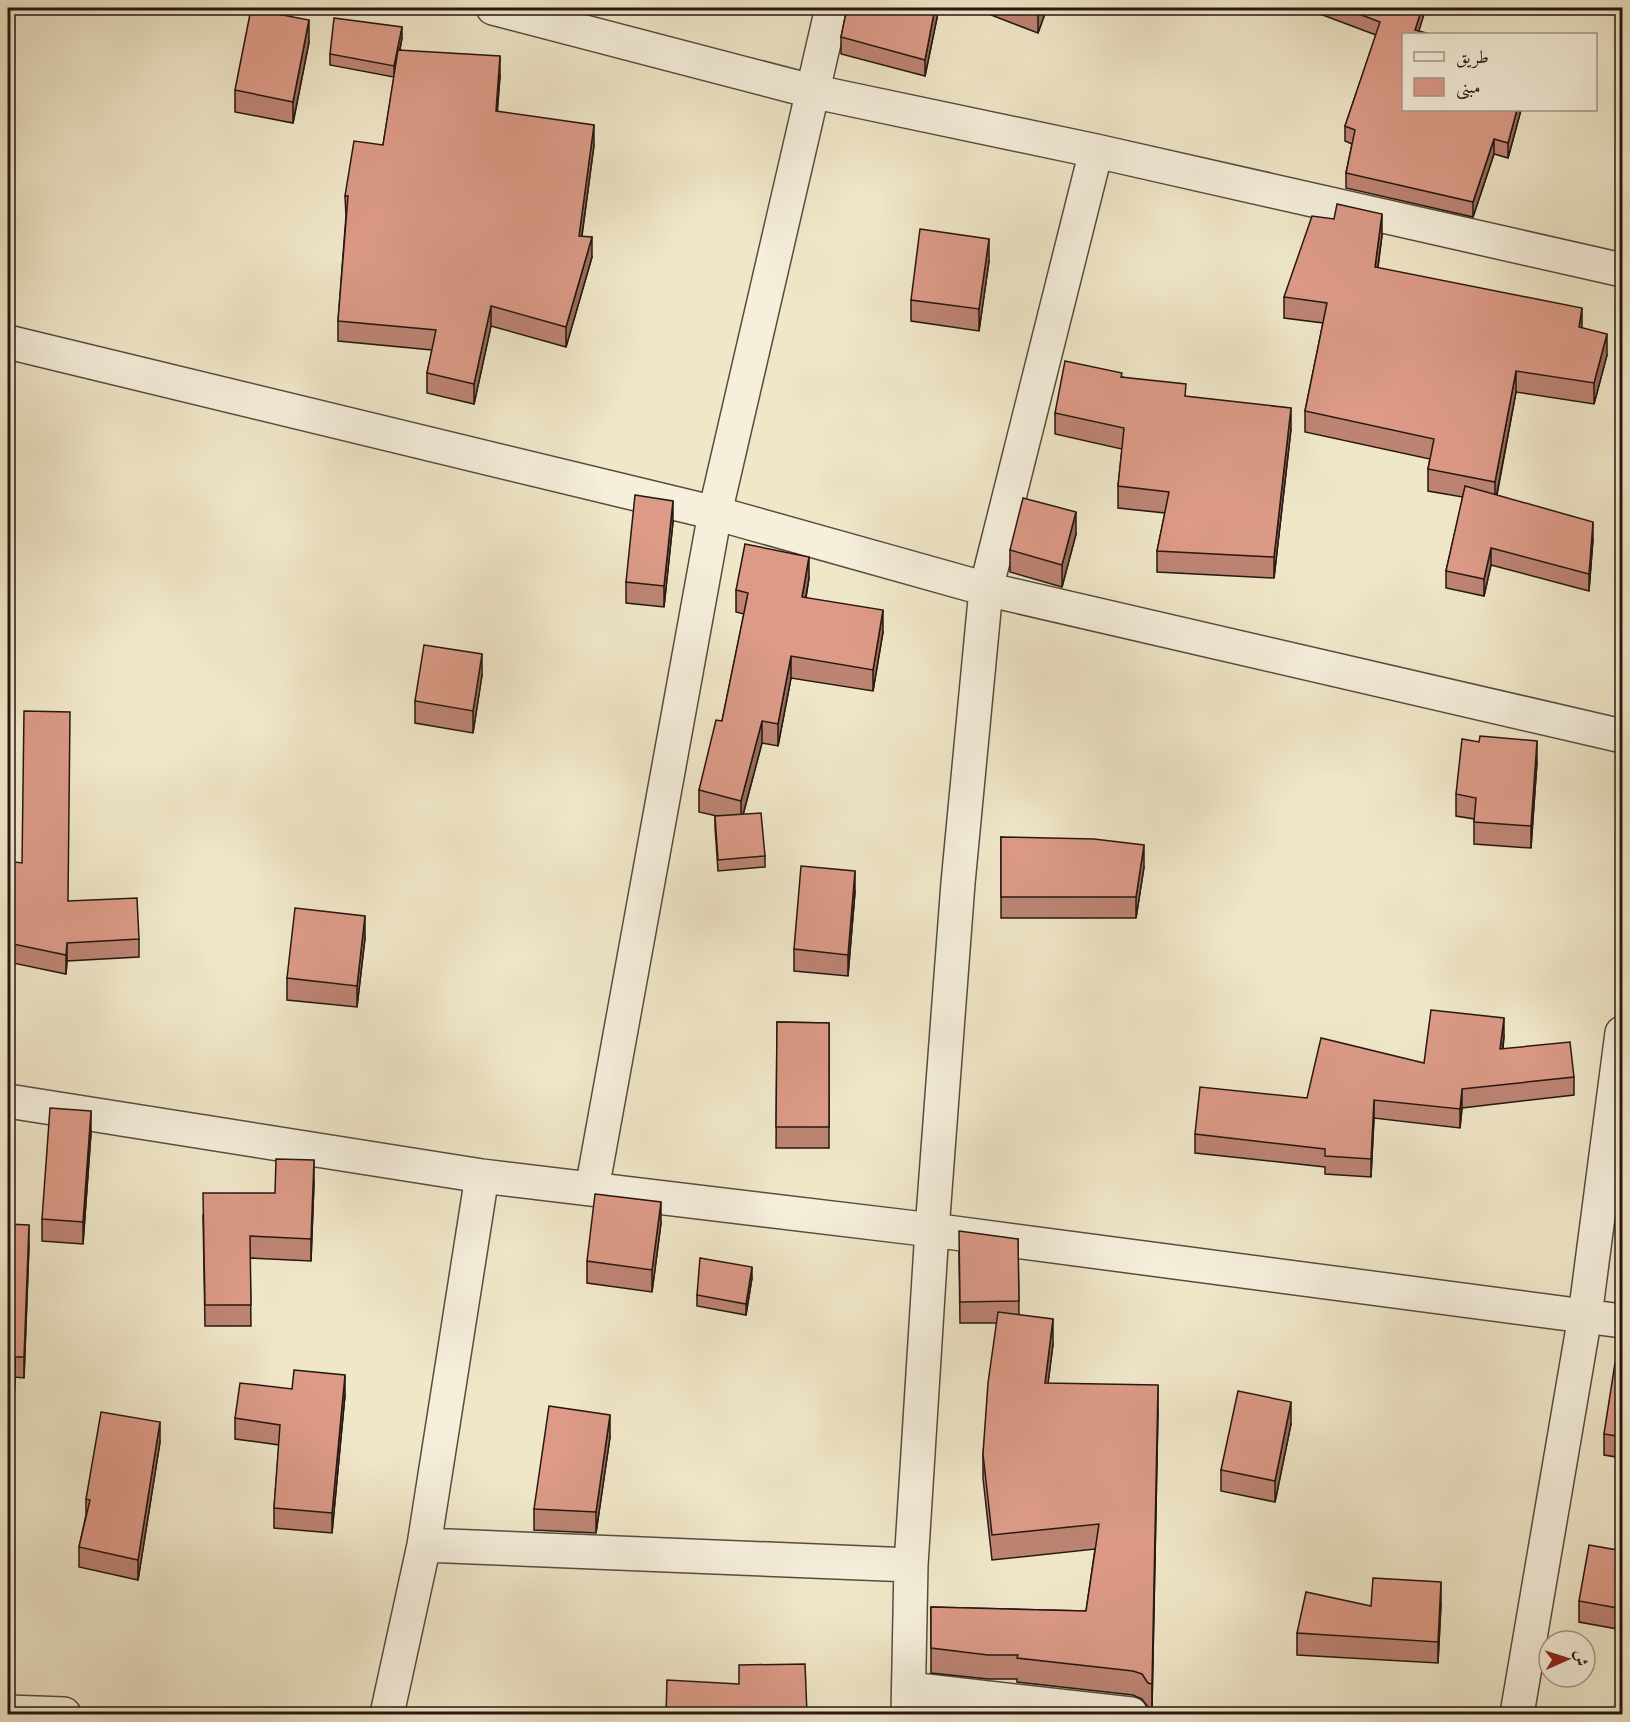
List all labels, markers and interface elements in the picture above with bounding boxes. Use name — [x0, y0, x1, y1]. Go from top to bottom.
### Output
legend — [1402, 33, 1597, 111]
text: طريق — [1456, 46, 1489, 71]
text: مبنى — [1456, 76, 1481, 101]
north arrow — [1537, 1629, 1597, 1689]
text: ش — [1569, 1650, 1591, 1667]

